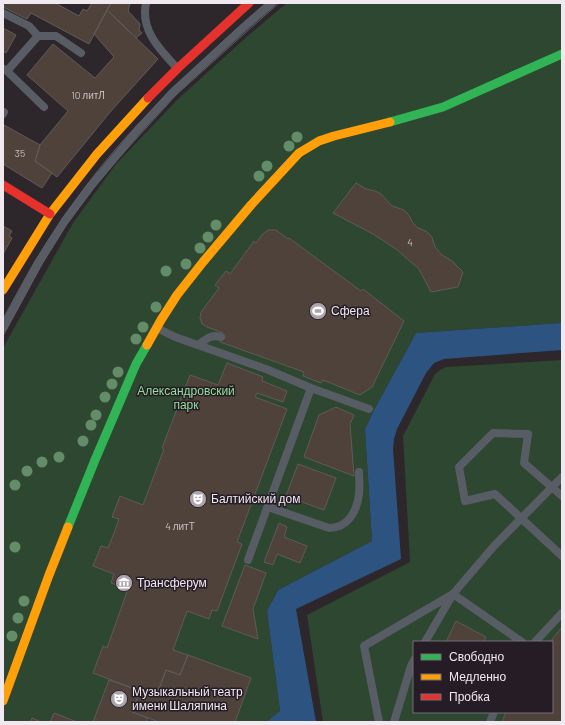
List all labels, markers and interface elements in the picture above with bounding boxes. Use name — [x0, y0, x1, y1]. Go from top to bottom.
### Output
house number: 10 литЛ — [71, 89, 105, 101]
house number: 35 — [15, 147, 25, 159]
house number: 4 — [407, 236, 413, 248]
sports icon: Сфера — [308, 301, 328, 321]
place label: Сфера — [331, 303, 370, 318]
park label: Александровский парк — [137, 383, 235, 412]
theatre icon: Балтийский дом — [188, 489, 208, 509]
place label: Балтийский дом — [211, 491, 300, 506]
house number: 4 литТ — [165, 520, 195, 532]
museum icon: Трансферум — [114, 573, 134, 593]
place label: Трансферум — [137, 575, 207, 590]
legend — [413, 641, 553, 713]
text: Свободно — [449, 649, 504, 664]
text: Медленно — [449, 669, 506, 684]
place label: Музыкальный театр имени Шаляпина — [132, 684, 243, 712]
theatre icon: Музыкальный театр имени Шаляпина — [109, 689, 129, 709]
text: Пробка — [449, 689, 490, 704]

